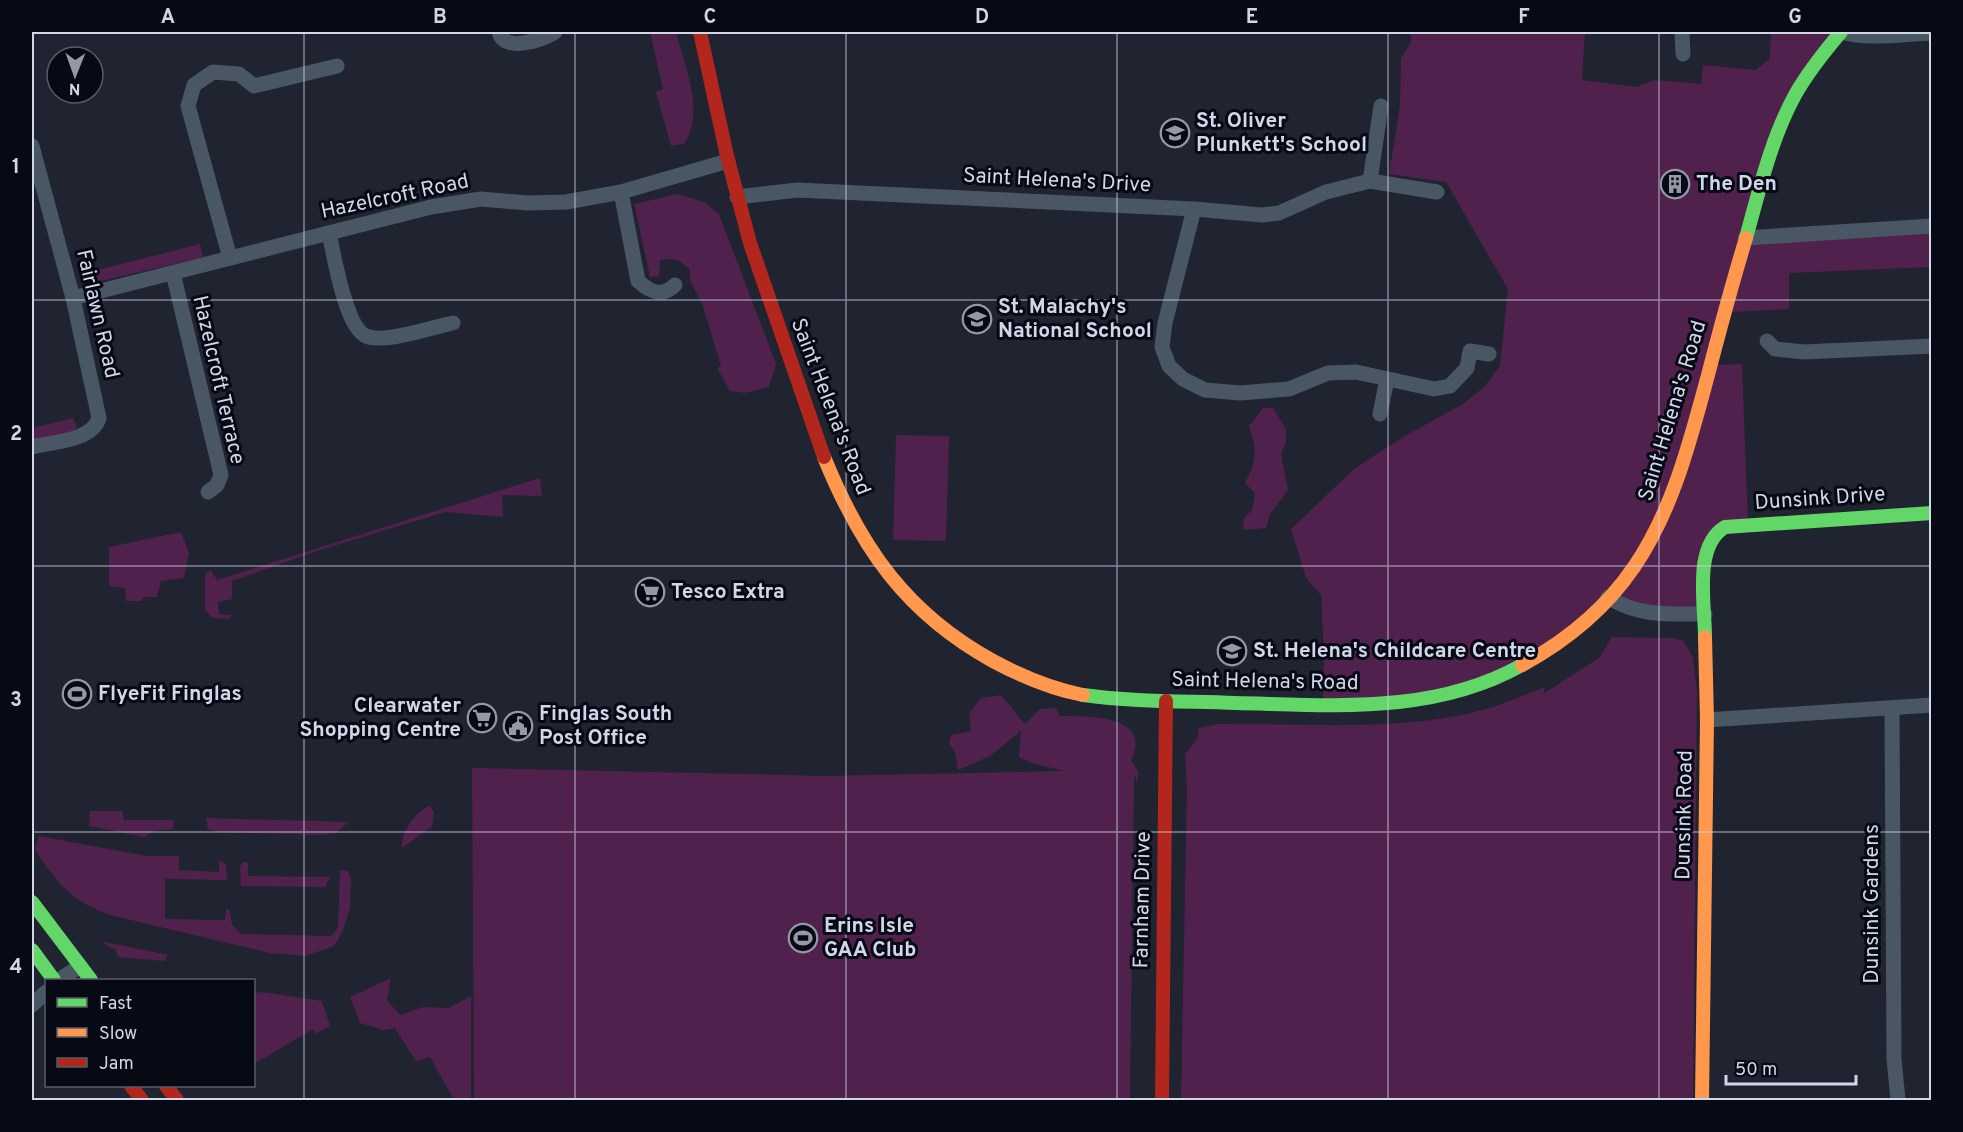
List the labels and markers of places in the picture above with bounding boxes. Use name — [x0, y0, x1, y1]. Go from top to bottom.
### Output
place label: St. Oliver Plunkett's School — [1196, 108, 1367, 159]
school or university icon: St. Oliver Plunkett's School — [1159, 117, 1191, 149]
building icon: The Den — [1659, 168, 1691, 200]
place label: The Den — [1696, 171, 1777, 198]
place label: St. Malachy's National School — [998, 294, 1152, 345]
school or university icon: St. Malachy's National School — [961, 303, 993, 335]
supermarket icon: Tesco Extra — [634, 576, 666, 608]
place label: Tesco Extra — [671, 579, 785, 606]
school or university icon: St. Helena's Childcare Centre — [1216, 635, 1248, 667]
place label: St. Helena's Childcare Centre — [1253, 638, 1536, 665]
sports icon: FlyeFit Finglas — [61, 678, 93, 710]
place label: FlyeFit Finglas — [98, 681, 242, 708]
place label: Clearwater Shopping Centre — [299, 693, 461, 744]
place label: Finglas South Post Office — [539, 701, 672, 752]
supermarket icon: Clearwater Shopping Centre — [466, 702, 498, 734]
public building icon: Finglas South Post Office — [502, 710, 534, 742]
place label: Erins Isle GAA Club — [824, 913, 916, 964]
sports icon: Erins Isle GAA Club — [787, 922, 819, 954]

